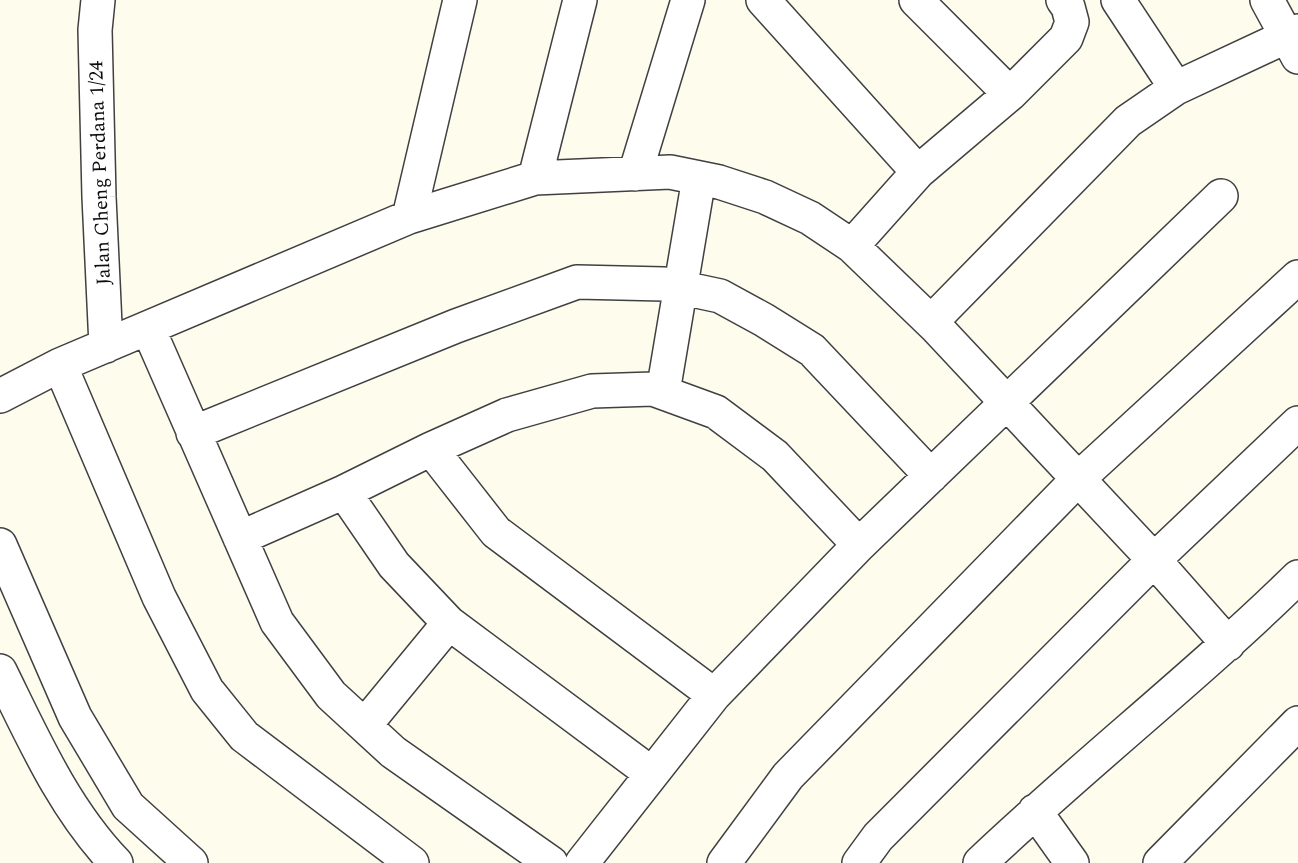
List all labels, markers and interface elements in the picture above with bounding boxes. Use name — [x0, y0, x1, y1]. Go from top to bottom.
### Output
street label: Jalan Cheng Perdana 1/24 — [81, 60, 119, 286]

